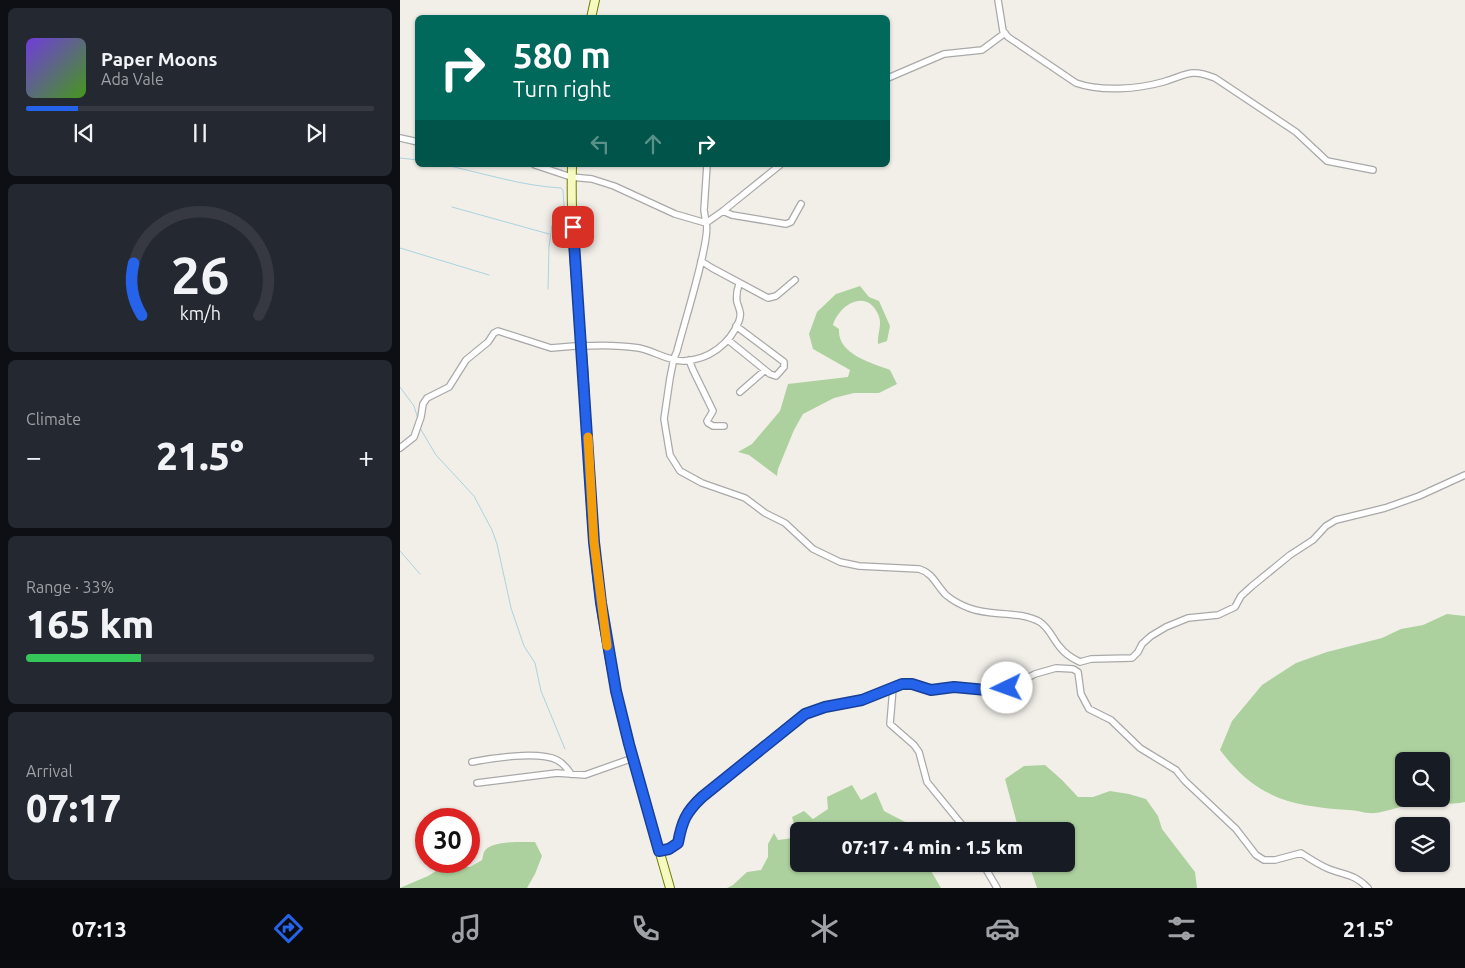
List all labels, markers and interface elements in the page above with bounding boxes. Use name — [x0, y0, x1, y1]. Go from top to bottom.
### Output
icon: right — [430, 35, 495, 100]
text: 580 m — [513, 35, 611, 75]
text: Paper Moons — [101, 48, 218, 70]
text: Ada Vale — [101, 70, 164, 88]
text: Turn right — [513, 76, 611, 101]
icon: previous — [70, 119, 98, 147]
icon: pause — [186, 119, 214, 147]
icon: next — [302, 119, 330, 147]
icon: left — [586, 130, 614, 158]
icon: ahead — [639, 130, 667, 158]
icon: right — [692, 130, 720, 158]
pin — [552, 206, 594, 248]
icon: arrive — [559, 213, 587, 241]
text: 26 — [171, 246, 229, 304]
text: km/h — [179, 303, 221, 323]
text: Climate — [26, 410, 81, 428]
text: 21.5° — [156, 435, 244, 477]
text: − — [26, 441, 42, 472]
text: + — [358, 441, 374, 472]
text: Range · 33% — [26, 578, 114, 596]
text: 165 km — [26, 603, 154, 645]
position arrow — [980, 661, 1032, 713]
map controls — [1395, 752, 1450, 872]
button: search — [1395, 752, 1450, 807]
text: Arrival — [26, 762, 73, 780]
text: 07:17 — [26, 787, 121, 829]
speed limit sign: 30 — [415, 808, 480, 873]
button: layers — [1395, 817, 1450, 872]
text: 07:17 · 4 min · 1.5 km — [842, 836, 1023, 858]
icon: directions — [271, 911, 306, 946]
icon: music — [449, 911, 484, 946]
icon: phone — [628, 911, 663, 946]
icon: climate — [807, 911, 842, 946]
icon: car — [985, 911, 1020, 946]
icon: filters — [1164, 911, 1199, 946]
text: 07:13 — [72, 916, 127, 941]
text: 21.5° — [1343, 916, 1393, 941]

